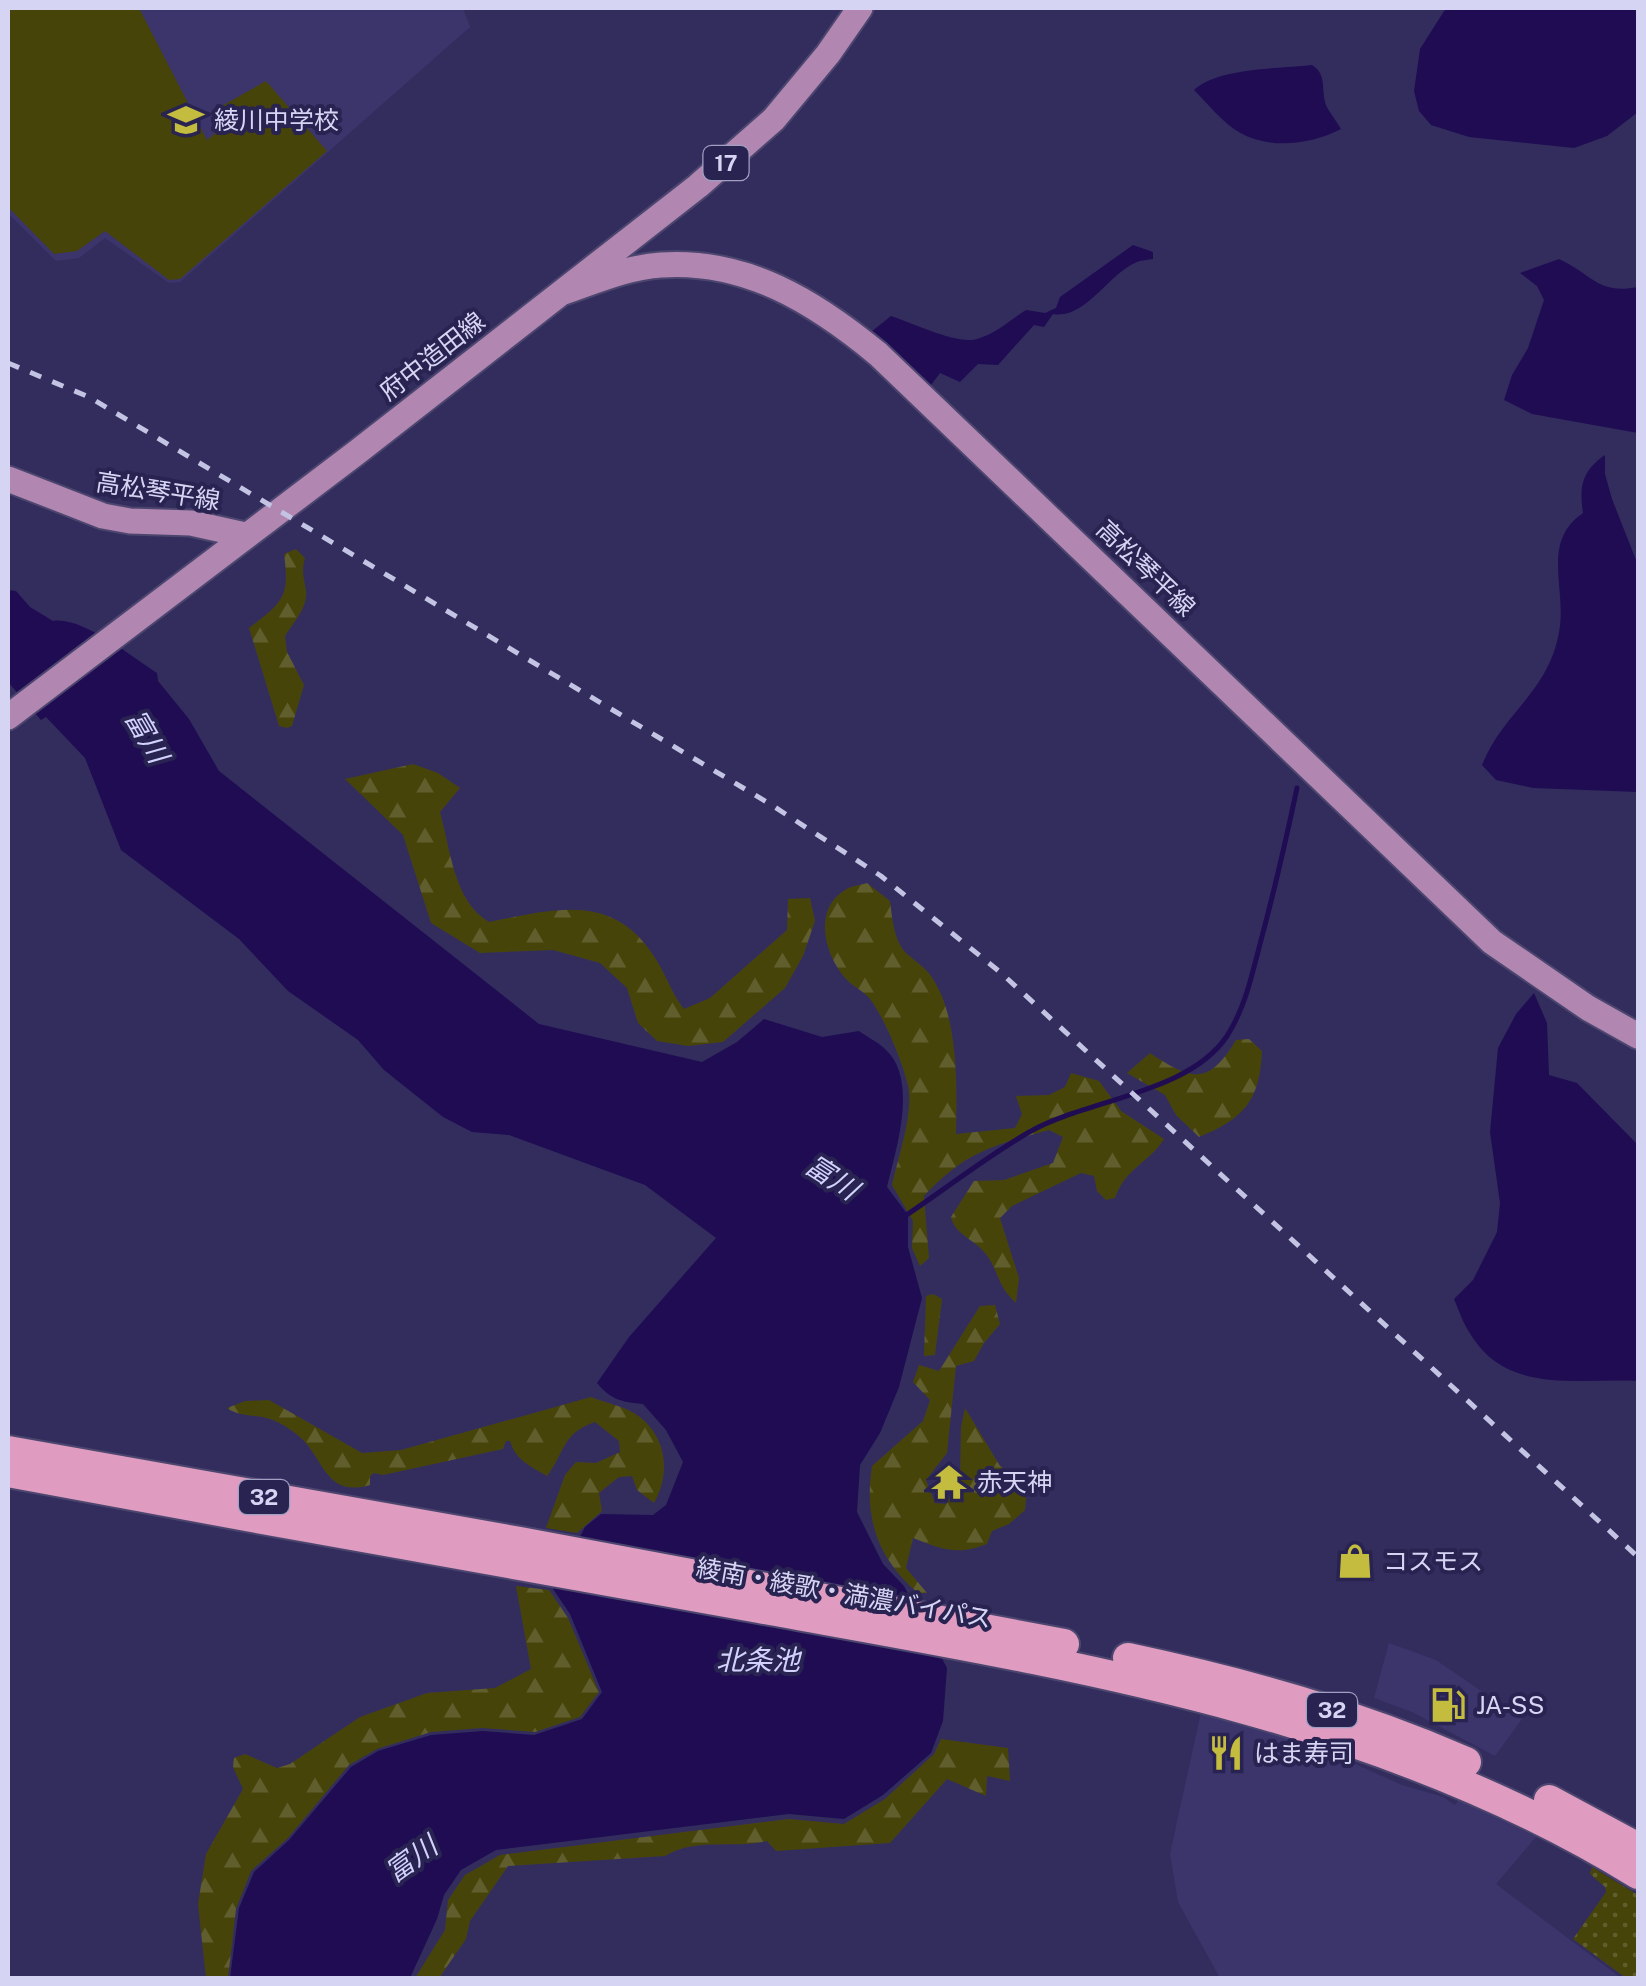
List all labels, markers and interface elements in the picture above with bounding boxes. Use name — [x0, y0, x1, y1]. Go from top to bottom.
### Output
school or university icon: 綾川中学校 — [167, 101, 205, 139]
place label: 綾川中学校 — [214, 105, 339, 135]
road number: 17 — [704, 146, 748, 180]
street label: 府中造田線 — [374, 306, 490, 406]
street label: 高松琴平線 — [94, 466, 222, 516]
street label: 高松琴平線 — [1091, 514, 1201, 622]
water label: 富川 — [119, 703, 177, 771]
water label: 富川 — [800, 1147, 867, 1207]
temple icon: 赤天神 — [930, 1463, 968, 1501]
place label: 赤天神 — [977, 1467, 1052, 1497]
road number: 32 — [239, 1480, 289, 1514]
shop icon: コスモス — [1336, 1542, 1374, 1580]
place label: コスモス — [1383, 1546, 1483, 1576]
street label: 綾南・綾歌・満濃バイパス — [694, 1552, 994, 1634]
water label: 北条池 — [716, 1643, 803, 1676]
fuel station icon: JA-SS — [1429, 1686, 1467, 1724]
place label: JA-SS — [1476, 1690, 1544, 1720]
road number: 32 — [1307, 1693, 1357, 1727]
restaurant icon: はま寿司 — [1207, 1734, 1245, 1772]
place label: はま寿司 — [1254, 1738, 1354, 1768]
water label: 富川 — [378, 1827, 445, 1888]

